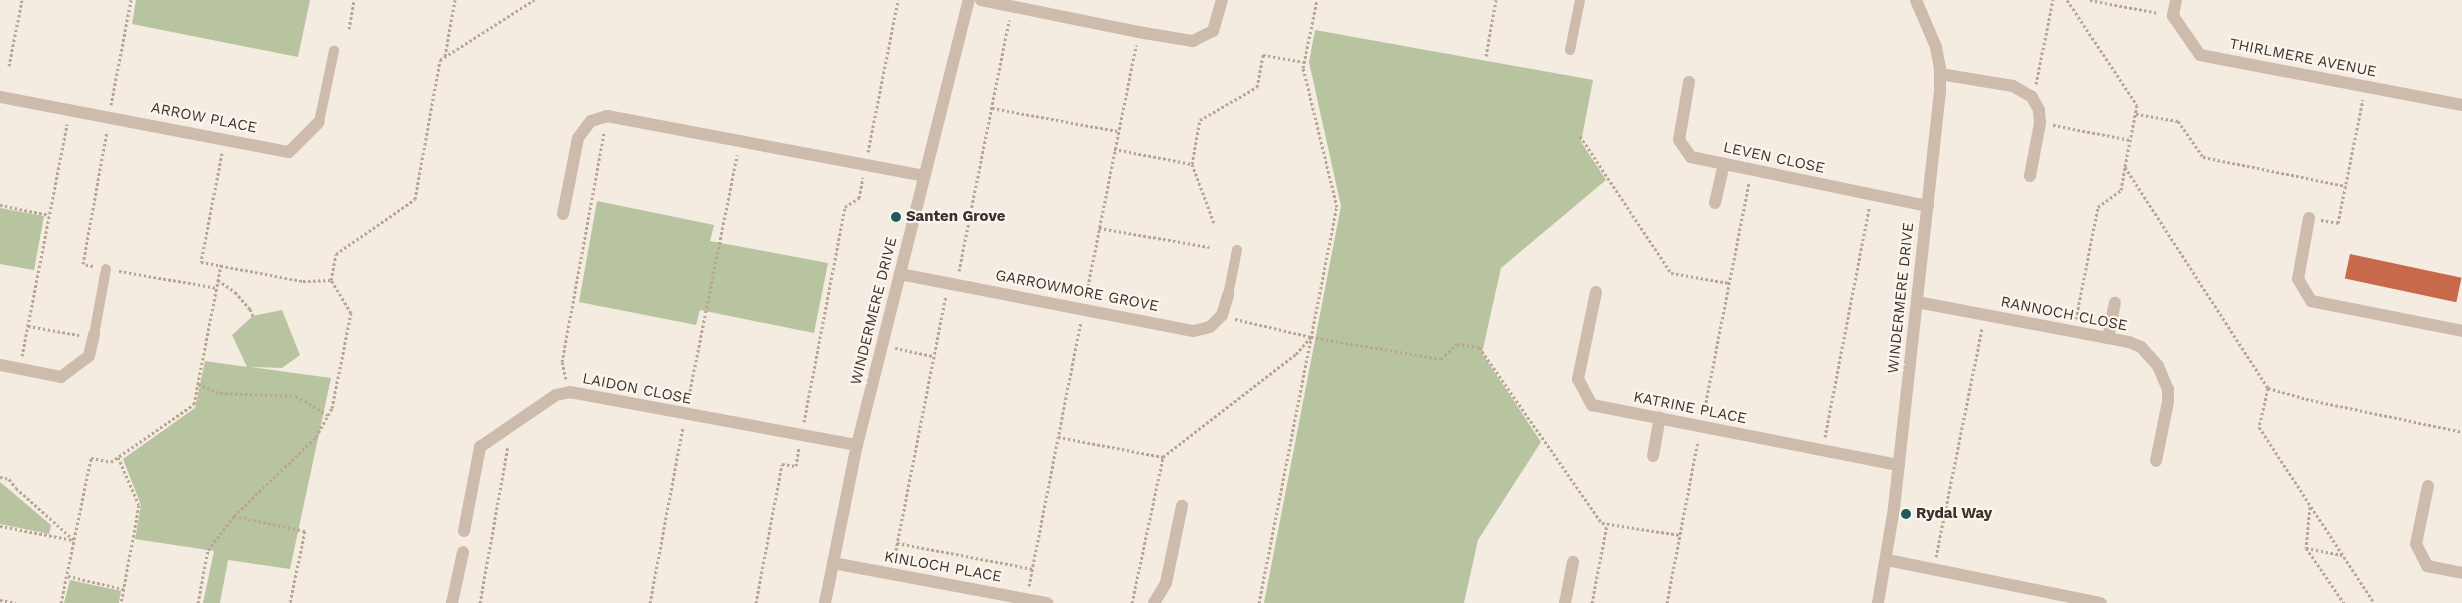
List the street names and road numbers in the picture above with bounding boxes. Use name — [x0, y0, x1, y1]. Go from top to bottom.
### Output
street label: THIRLMERE AVENUE — [2228, 35, 2378, 81]
street label: ARROW PLACE — [149, 99, 259, 137]
street label: LEVEN CLOSE — [1722, 138, 1826, 178]
street label: WINDERMERE DRIVE — [1884, 222, 1918, 374]
street label: WINDERMERE DRIVE — [847, 235, 901, 387]
street label: GARROWMORE GROVE — [994, 266, 1160, 316]
street label: RANNOCH CLOSE — [1999, 293, 2129, 335]
street label: LAIDON CLOSE — [581, 370, 693, 408]
street label: KATRINE PLACE — [1632, 388, 1748, 428]
street label: KINLOCH PLACE — [883, 548, 1003, 586]

